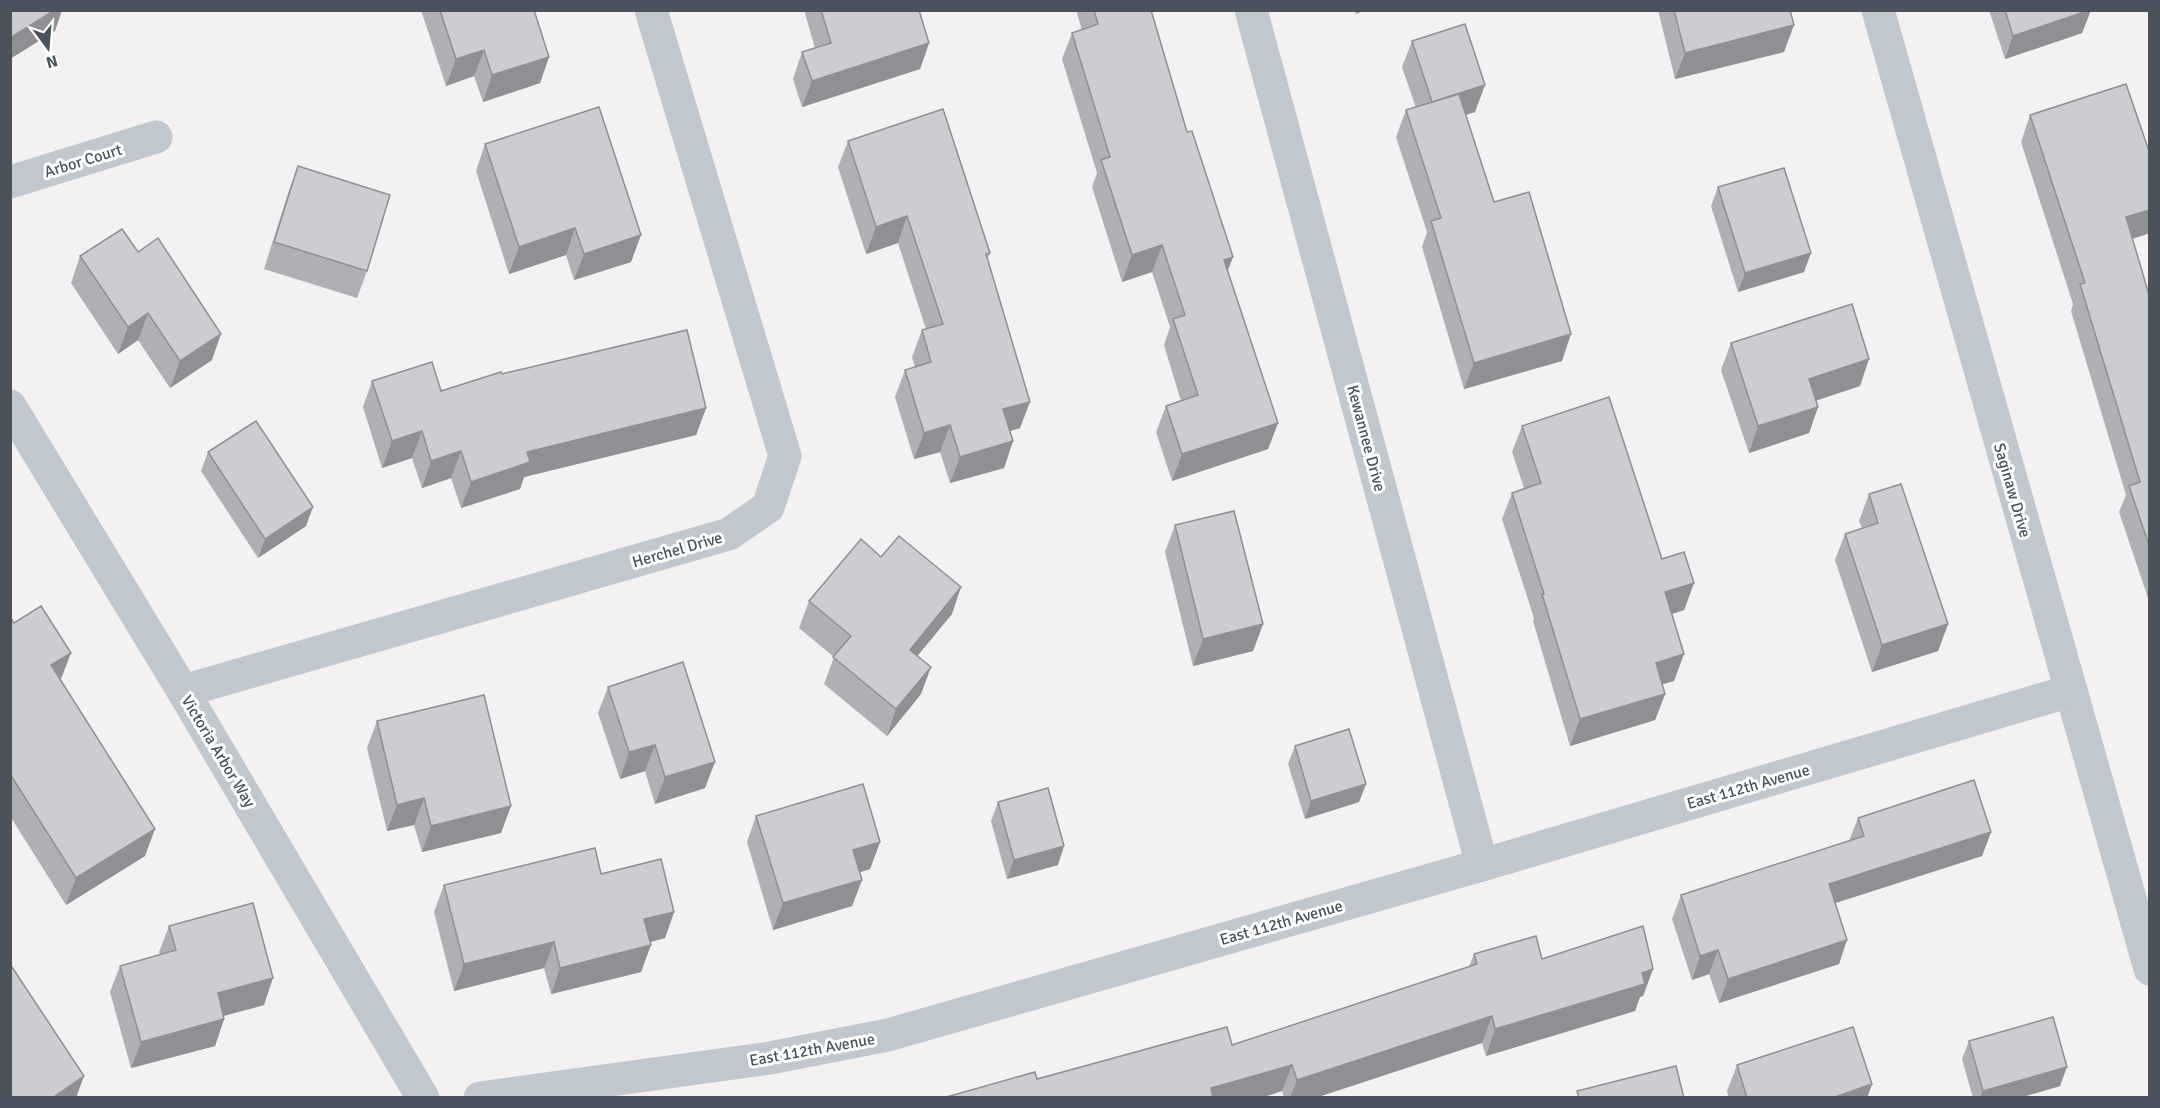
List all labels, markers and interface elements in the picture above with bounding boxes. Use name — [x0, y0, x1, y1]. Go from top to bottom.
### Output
north arrow — [18, 18, 78, 78]
text: N — [44, 50, 60, 73]
street label: Arbor Court — [42, 140, 125, 182]
street label: Kewannee Drive — [1342, 383, 1390, 494]
street label: Saginaw Drive — [1989, 441, 2035, 540]
street label: Herchel Drive — [630, 528, 725, 572]
street label: Victoria Arbor Way — [177, 692, 260, 812]
street label: East 112th Avenue — [1684, 760, 1812, 814]
street label: East 112th Avenue — [1217, 896, 1345, 950]
street label: East 112th Avenue — [748, 1029, 876, 1071]

